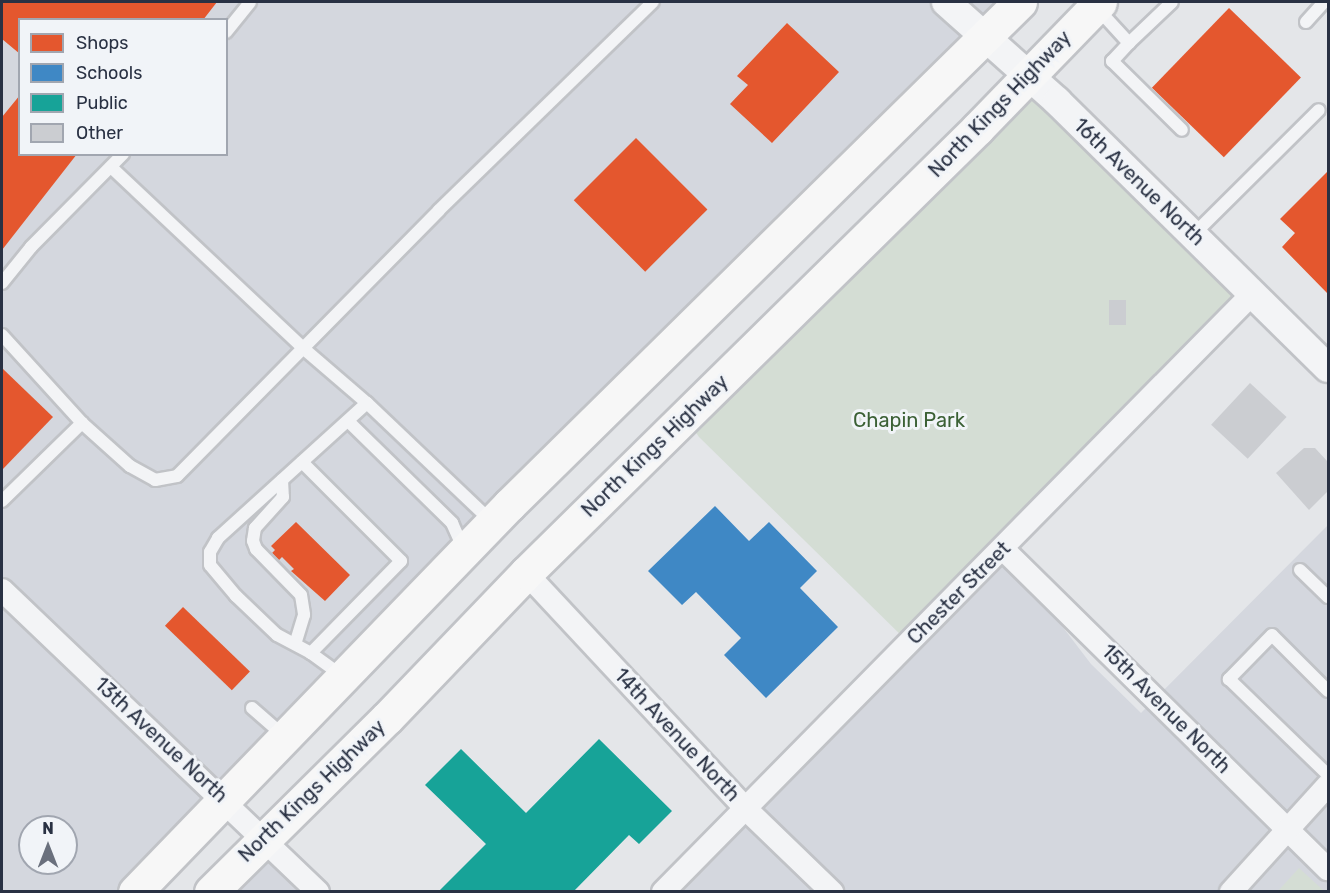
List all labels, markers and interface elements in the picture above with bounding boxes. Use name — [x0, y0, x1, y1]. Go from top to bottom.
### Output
legend — [18, 18, 228, 156]
street label: North Kings Highway — [924, 26, 1076, 182]
text: Shops — [76, 32, 128, 54]
text: Schools — [76, 62, 142, 84]
text: Public — [76, 92, 128, 114]
street label: 16th Avenue North — [1068, 113, 1210, 251]
text: Other — [76, 122, 123, 144]
street label: North Kings Highway — [577, 370, 733, 522]
park label: Chapin Park — [853, 408, 965, 432]
street label: Chester Street — [902, 536, 1016, 650]
street label: 15th Avenue North — [1096, 639, 1236, 779]
street label: 14th Avenue North — [609, 663, 745, 807]
street label: 13th Avenue North — [89, 672, 233, 808]
street label: North Kings Highway — [234, 715, 390, 867]
north arrow — [18, 815, 78, 875]
text: N — [42, 819, 54, 838]

